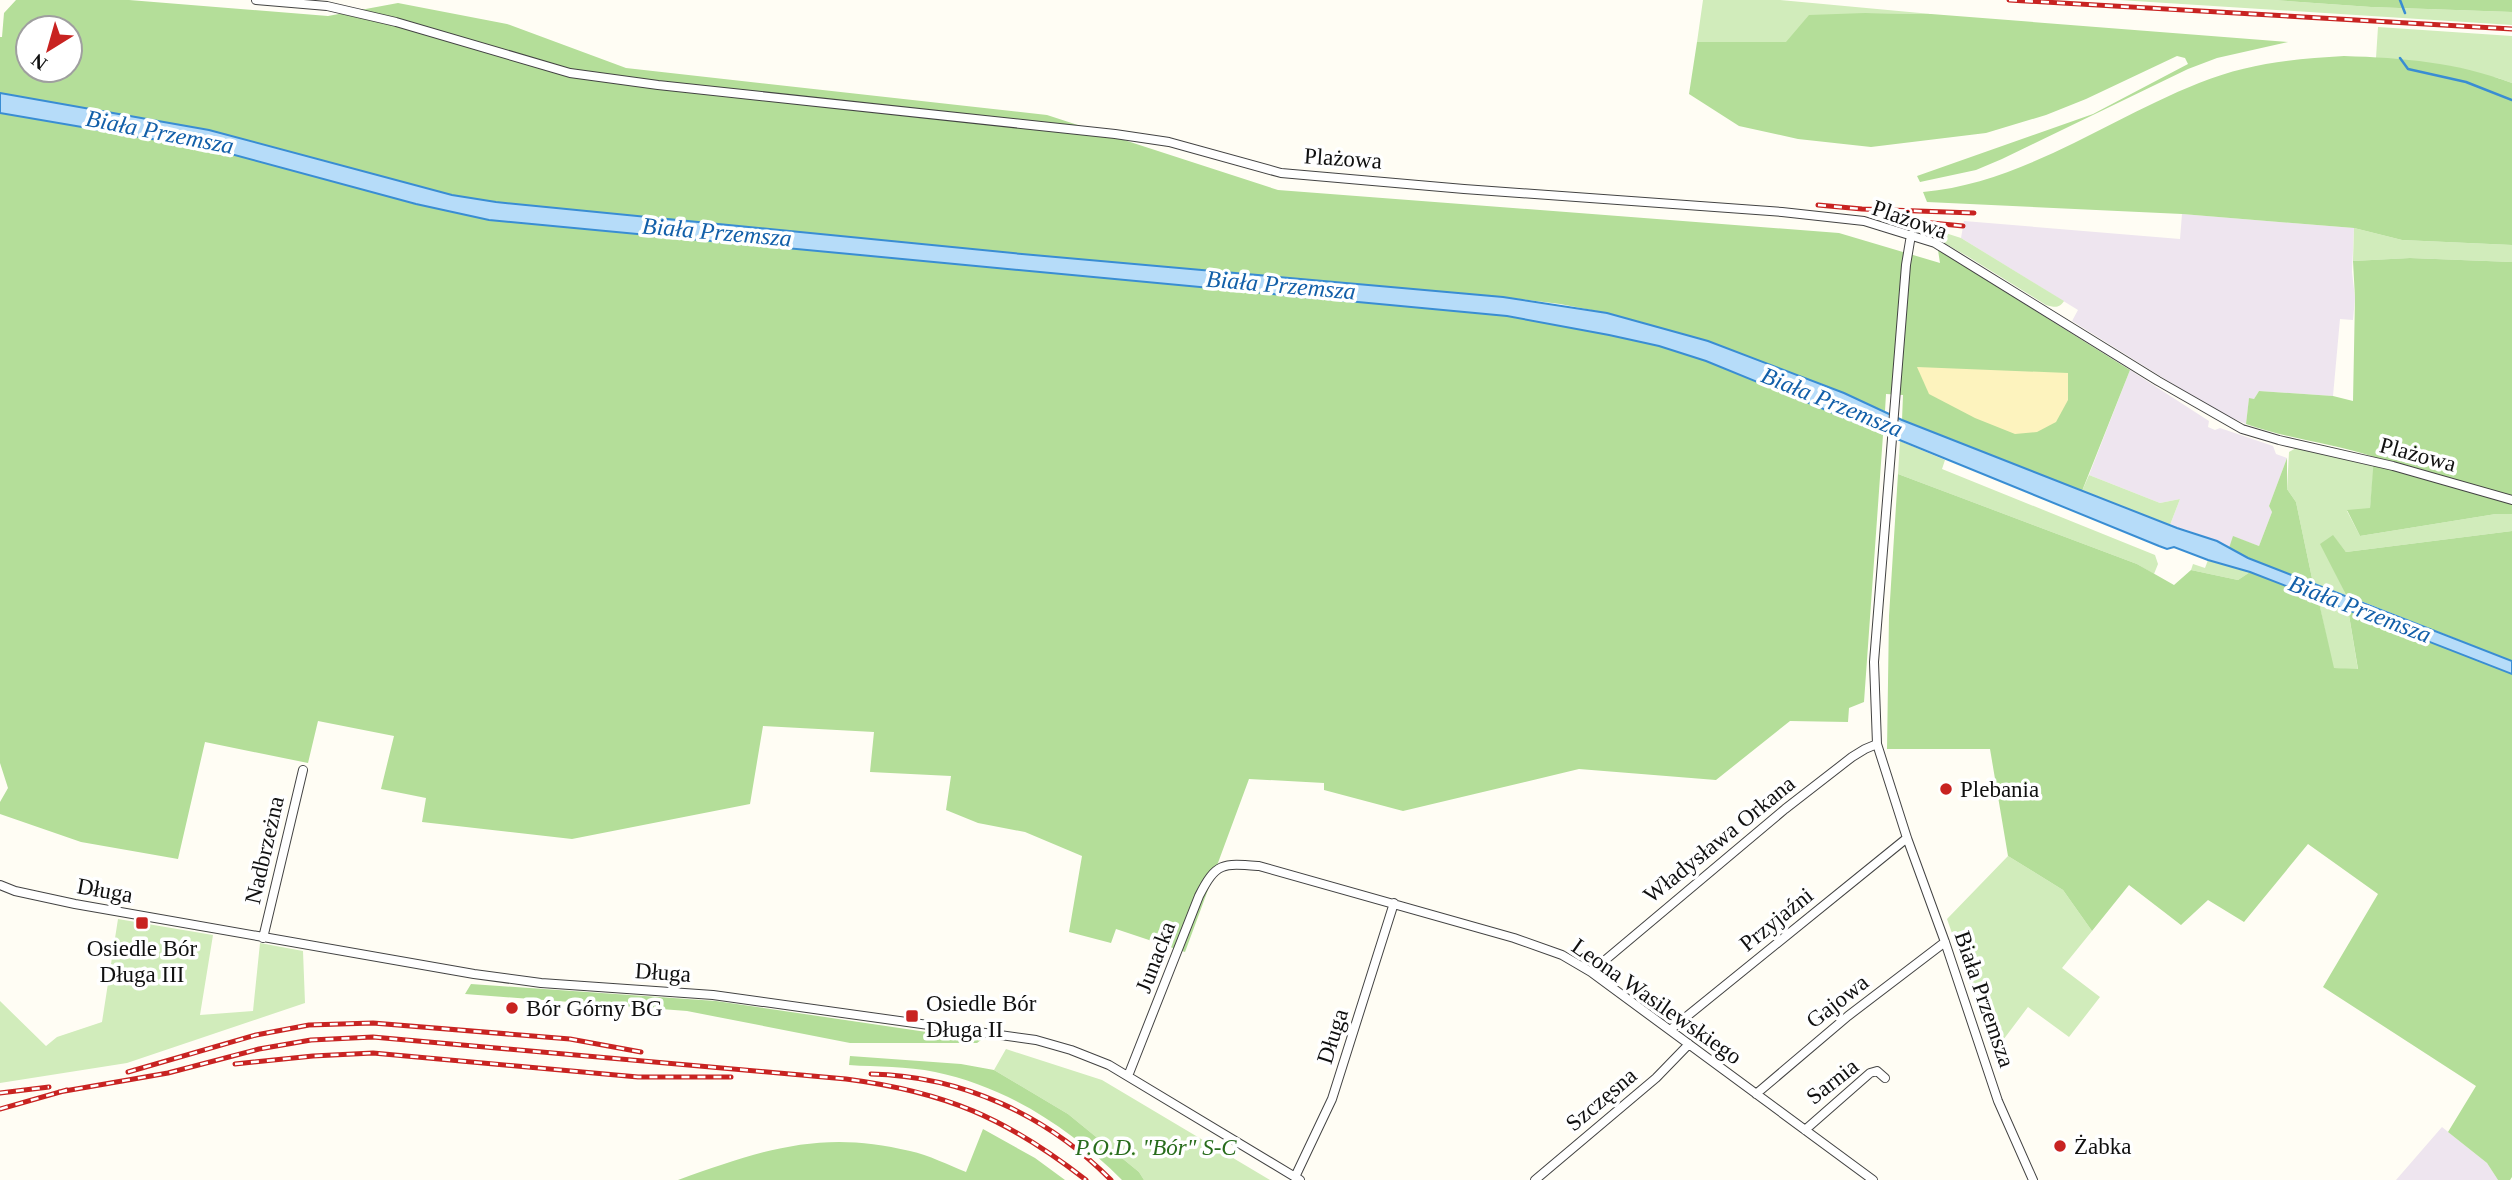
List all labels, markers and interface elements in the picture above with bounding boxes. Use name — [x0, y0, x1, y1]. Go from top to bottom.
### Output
north arrow — [14, 14, 84, 84]
text: N — [27, 49, 51, 75]
water label: Biała Przemsza — [84, 105, 236, 159]
street label: Plażowa — [1303, 143, 1383, 174]
street label: Plażowa — [1869, 195, 1951, 244]
water label: Biała Przemsza — [641, 213, 793, 251]
water label: Biała Przemsza — [1205, 266, 1357, 304]
water label: Biała Przemsza — [1758, 362, 1906, 442]
street label: Plażowa — [2377, 432, 2459, 477]
water label: Biała Przemsza — [2285, 570, 2435, 648]
street label: Władysława Orkana — [1639, 771, 1800, 908]
place label: Plebania — [1960, 777, 2039, 802]
marker: Plebania — [1938, 781, 1954, 797]
street label: Nadbrzeżna — [240, 794, 289, 906]
street label: Długa — [75, 873, 135, 908]
street label: Przyjaźni — [1735, 882, 1818, 956]
marker: Osiedle Bór Długa III — [134, 915, 150, 931]
street label: Junacka — [1131, 918, 1180, 996]
street label: Biała Przemsza — [1950, 928, 2020, 1071]
street label: Leona Wasilewskiego — [1567, 933, 1746, 1069]
place label: Osiedle Bór Długa III — [87, 936, 198, 987]
street label: Długa — [634, 958, 692, 987]
street label: Gajowa — [1801, 970, 1873, 1033]
place label: Osiedle Bór Długa II — [926, 991, 1037, 1042]
place label: Bór Górny BG — [526, 996, 663, 1021]
marker: Bór Górny BG — [504, 1000, 520, 1016]
street label: Długa — [1312, 1006, 1353, 1067]
marker: Osiedle Bór Długa II — [904, 1008, 920, 1024]
street label: Sarnia — [1801, 1053, 1863, 1109]
street label: Szczęsna — [1561, 1063, 1642, 1136]
place label: Żabka — [2074, 1134, 2131, 1159]
park label: P.O.D. "Bór" S-C — [1074, 1135, 1237, 1160]
marker: Żabka — [2052, 1138, 2068, 1154]

